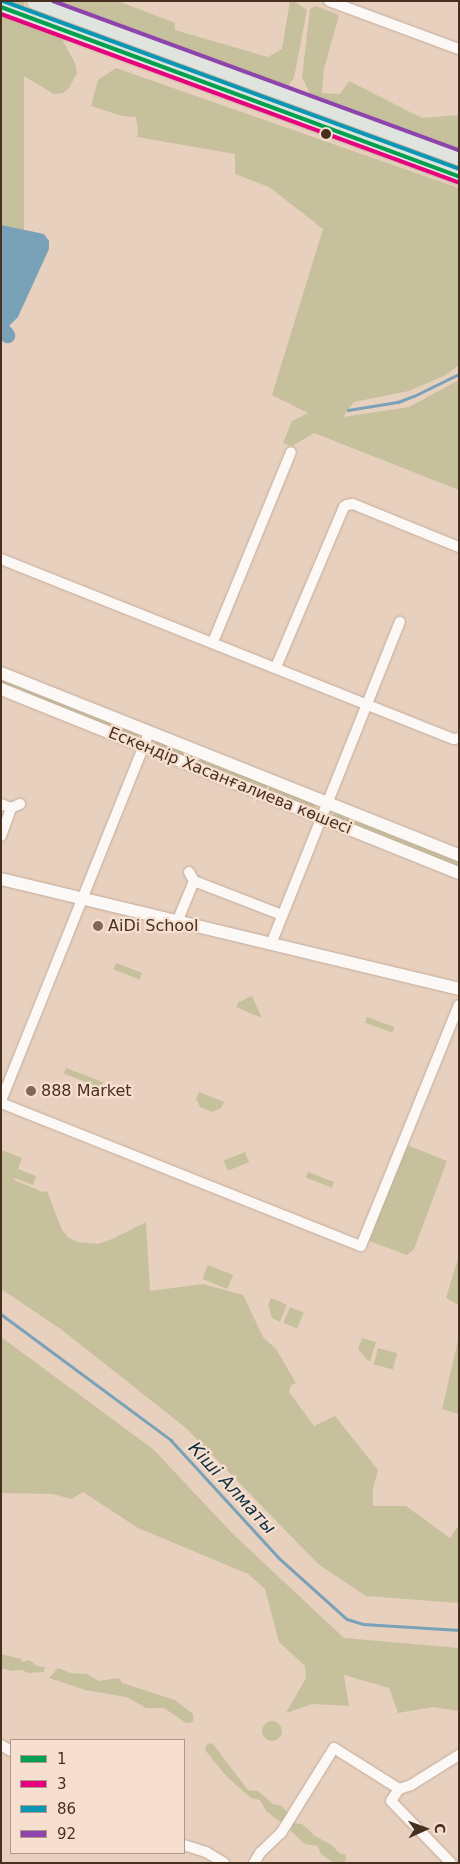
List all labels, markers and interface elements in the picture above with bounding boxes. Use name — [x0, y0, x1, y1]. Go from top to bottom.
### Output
unlabelled marker — [321, 129, 331, 139]
street label: Ескендір Хасанғалиева көшесі — [106, 723, 354, 839]
place label: AiDi School — [108, 916, 198, 936]
marker: AiDi School — [92, 920, 104, 932]
place label: 888 Market — [41, 1081, 132, 1101]
marker: 888 Market — [25, 1085, 37, 1097]
water label: Кіші Алматы — [184, 1437, 280, 1539]
legend — [10, 1739, 185, 1854]
text: 1 — [57, 1750, 67, 1768]
text: 3 — [57, 1775, 67, 1793]
text: 86 — [57, 1800, 76, 1818]
north arrow — [400, 1804, 450, 1854]
text: С — [432, 1823, 448, 1834]
text: 92 — [57, 1825, 76, 1843]

